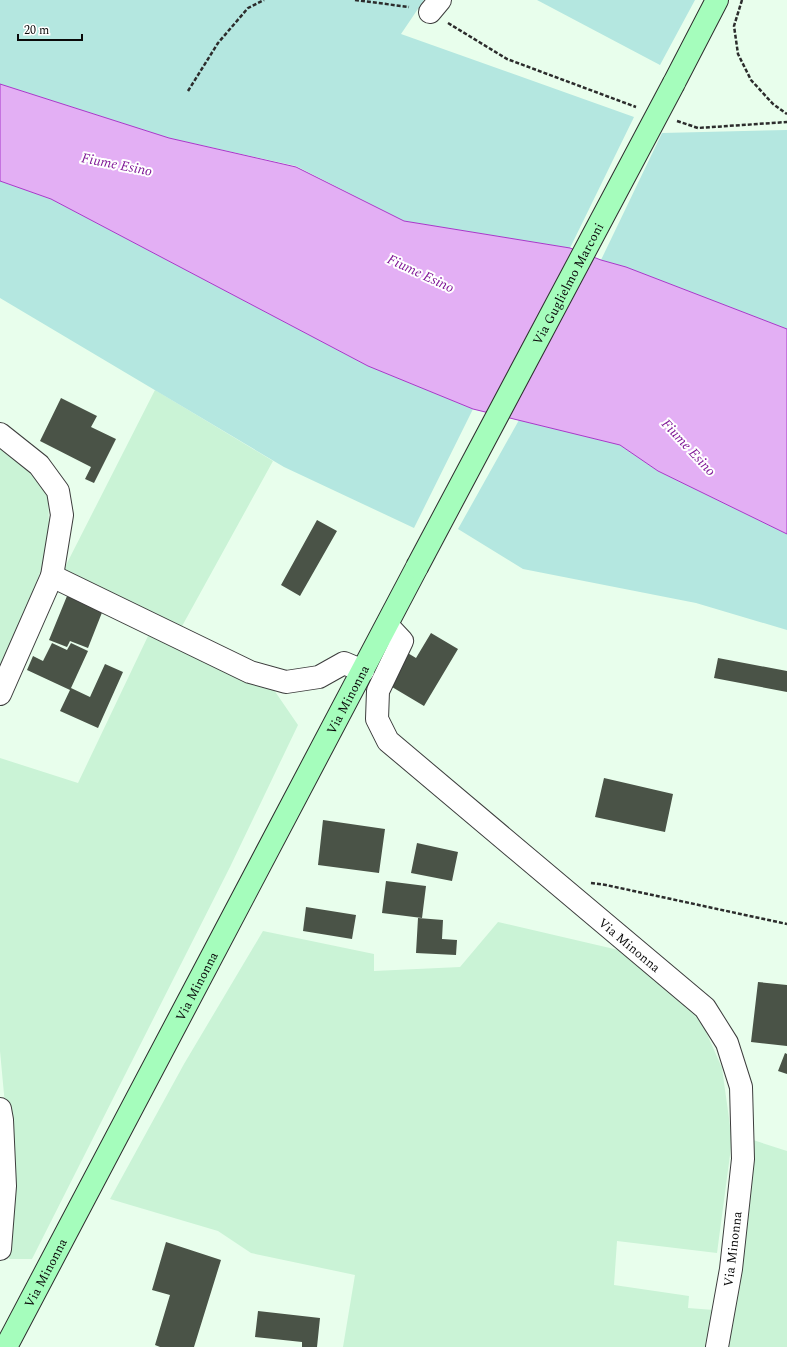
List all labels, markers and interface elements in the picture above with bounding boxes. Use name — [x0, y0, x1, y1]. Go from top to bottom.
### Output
scale bar — [18, 16, 82, 42]
text: 20 m — [24, 21, 49, 40]
water label: Fiume Esino — [80, 147, 154, 182]
street label: Via Guglielmo Marconi — [528, 219, 609, 349]
water label: Fiume Esino — [384, 249, 458, 298]
water label: Fiume Esino — [656, 414, 721, 481]
street label: Via Minonna — [322, 661, 375, 738]
street label: Via Minonna — [594, 913, 665, 978]
street label: Via Minonna — [171, 948, 224, 1025]
street label: Via Minonna — [718, 1210, 748, 1288]
street label: Via Minonna — [19, 1234, 73, 1311]

